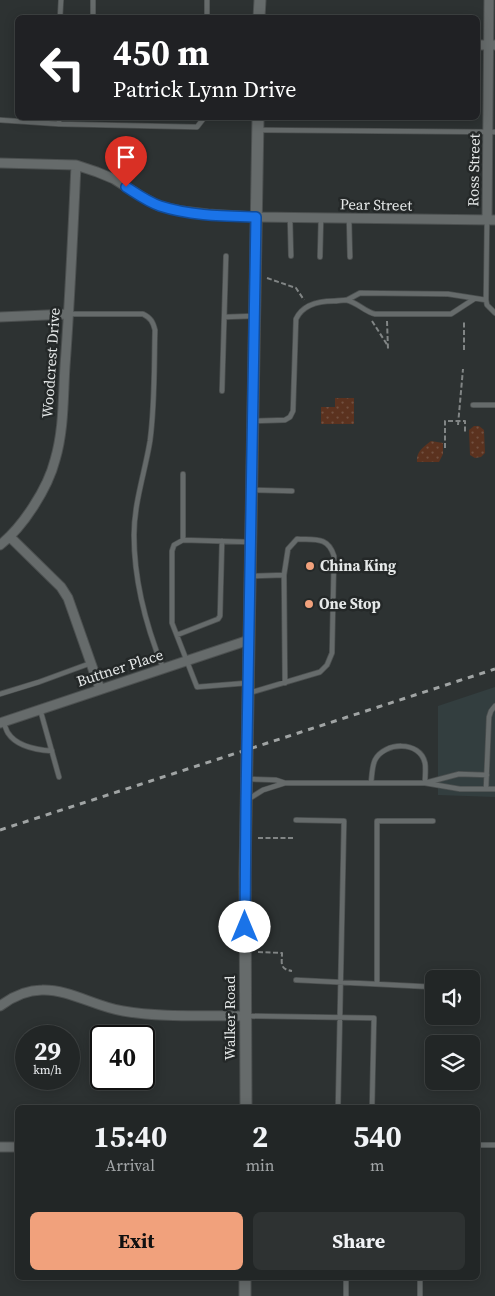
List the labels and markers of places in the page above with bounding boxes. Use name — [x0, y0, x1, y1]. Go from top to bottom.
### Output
pin — [105, 136, 147, 187]
place label: China King — [320, 555, 396, 576]
marker: China King — [304, 560, 316, 572]
place label: One Stop — [319, 593, 381, 614]
marker: One Stop — [303, 598, 315, 610]

